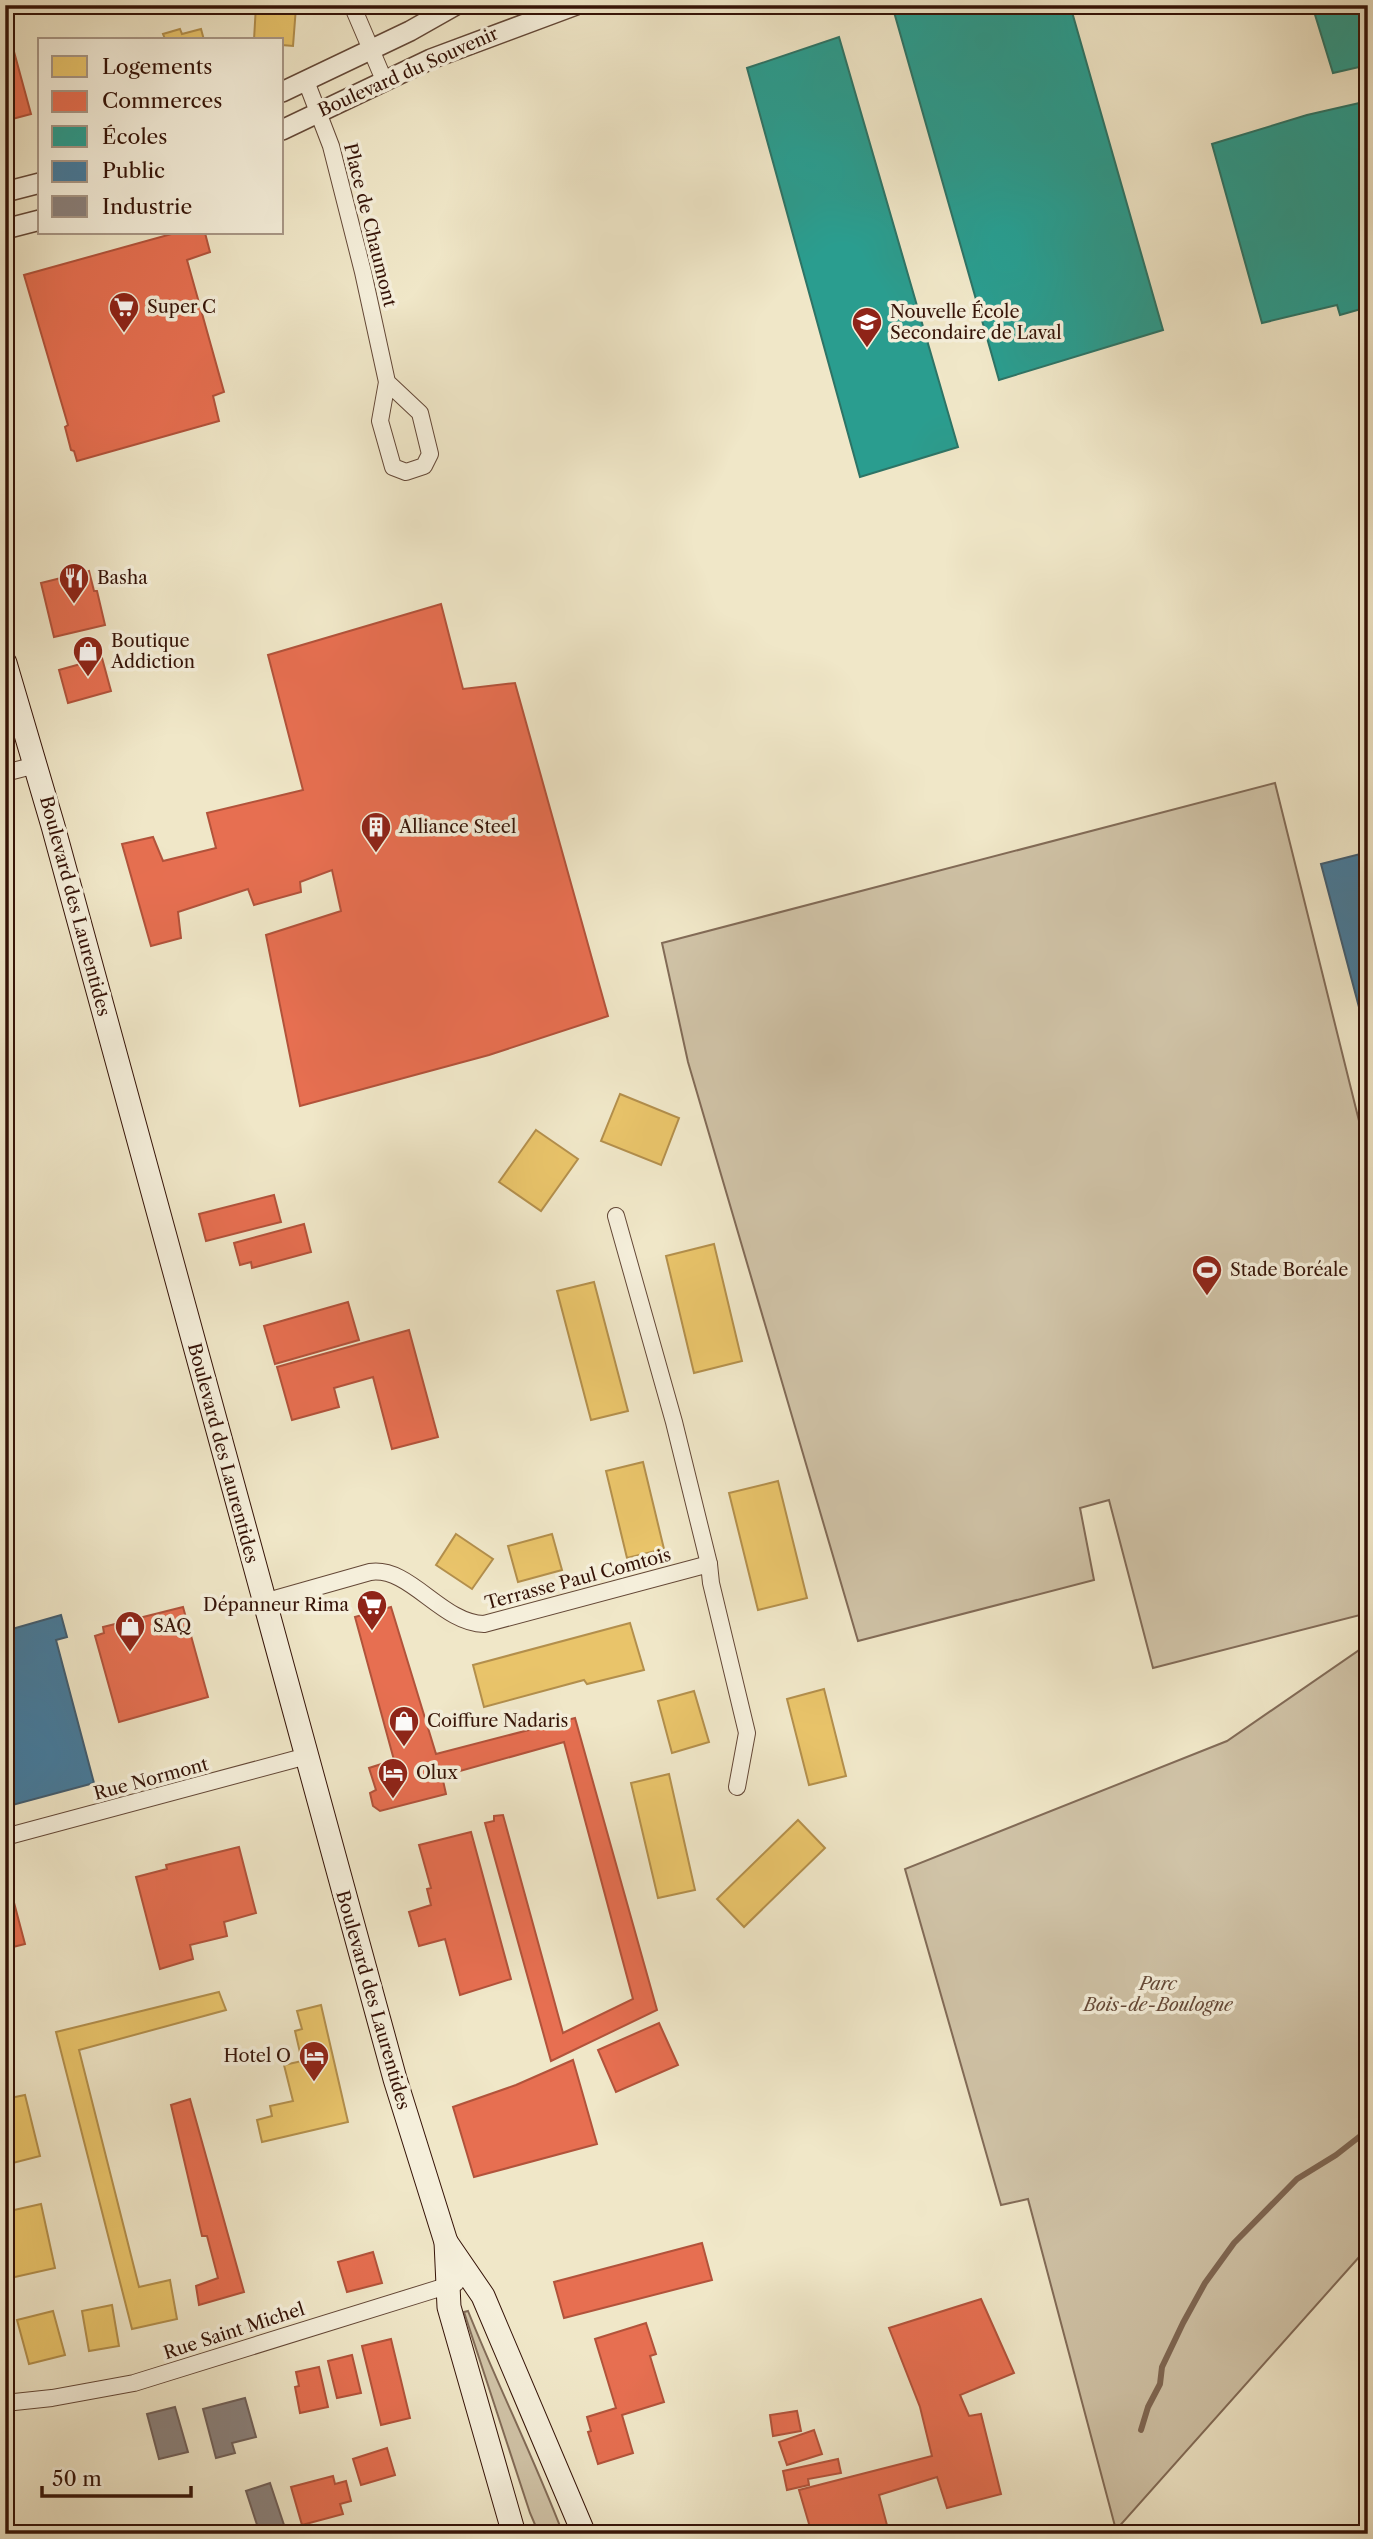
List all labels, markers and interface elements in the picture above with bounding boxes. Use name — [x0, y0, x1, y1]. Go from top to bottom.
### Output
street label: Boulevard du Souvenir — [315, 22, 502, 122]
legend — [38, 38, 284, 234]
text: Logements — [102, 54, 212, 79]
text: Commerces — [102, 88, 222, 113]
text: Écoles — [102, 124, 168, 149]
street label: Place de Chaumont — [339, 141, 401, 310]
text: Public — [102, 158, 165, 183]
text: Industrie — [102, 194, 192, 219]
supermarket icon: Super C — [107, 290, 141, 334]
place label: Super C — [147, 296, 216, 318]
place label: Nouvelle École Secondaire de Laval — [890, 300, 1062, 344]
school or university icon: Nouvelle École Secondaire de Laval — [850, 305, 884, 349]
restaurant icon: Basha — [57, 561, 91, 605]
place label: Basha — [97, 567, 148, 589]
place label: Boutique Addiction — [110, 630, 195, 673]
shop icon: Boutique Addiction — [71, 634, 105, 678]
street label: Boulevard des Laurentides — [35, 793, 115, 1019]
building icon: Alliance Steel — [359, 810, 393, 854]
place label: Alliance Steel — [398, 816, 516, 838]
sports icon: Stade Boréale — [1190, 1253, 1224, 1297]
place label: Stade Boréale — [1230, 1259, 1348, 1281]
street label: Boulevard des Laurentides — [183, 1340, 263, 1566]
street label: Terrasse Paul Comtois — [483, 1544, 673, 1614]
supermarket icon: Dépanneur Rima — [355, 1588, 389, 1632]
place label: Dépanneur Rima — [203, 1594, 349, 1616]
shop icon: SAQ — [113, 1609, 147, 1653]
place label: SAQ — [153, 1615, 191, 1637]
shop icon: Coiffure Nadaris — [387, 1704, 421, 1748]
place label: Coiffure Nadaris — [427, 1710, 568, 1732]
street label: Rue Normont — [91, 1753, 211, 1805]
hotel icon: Olux — [376, 1756, 410, 1800]
place label: Olux — [416, 1762, 458, 1784]
street label: Boulevard des Laurentides — [331, 1888, 415, 2112]
park label: Parc Bois-de-Boulogne — [1081, 1973, 1234, 2016]
hotel icon: Hotel O — [297, 2039, 331, 2083]
place label: Hotel O — [223, 2045, 291, 2067]
street label: Rue Saint Michel — [161, 2298, 307, 2364]
scale bar — [42, 2455, 191, 2499]
text: 50 m — [52, 2466, 102, 2491]

